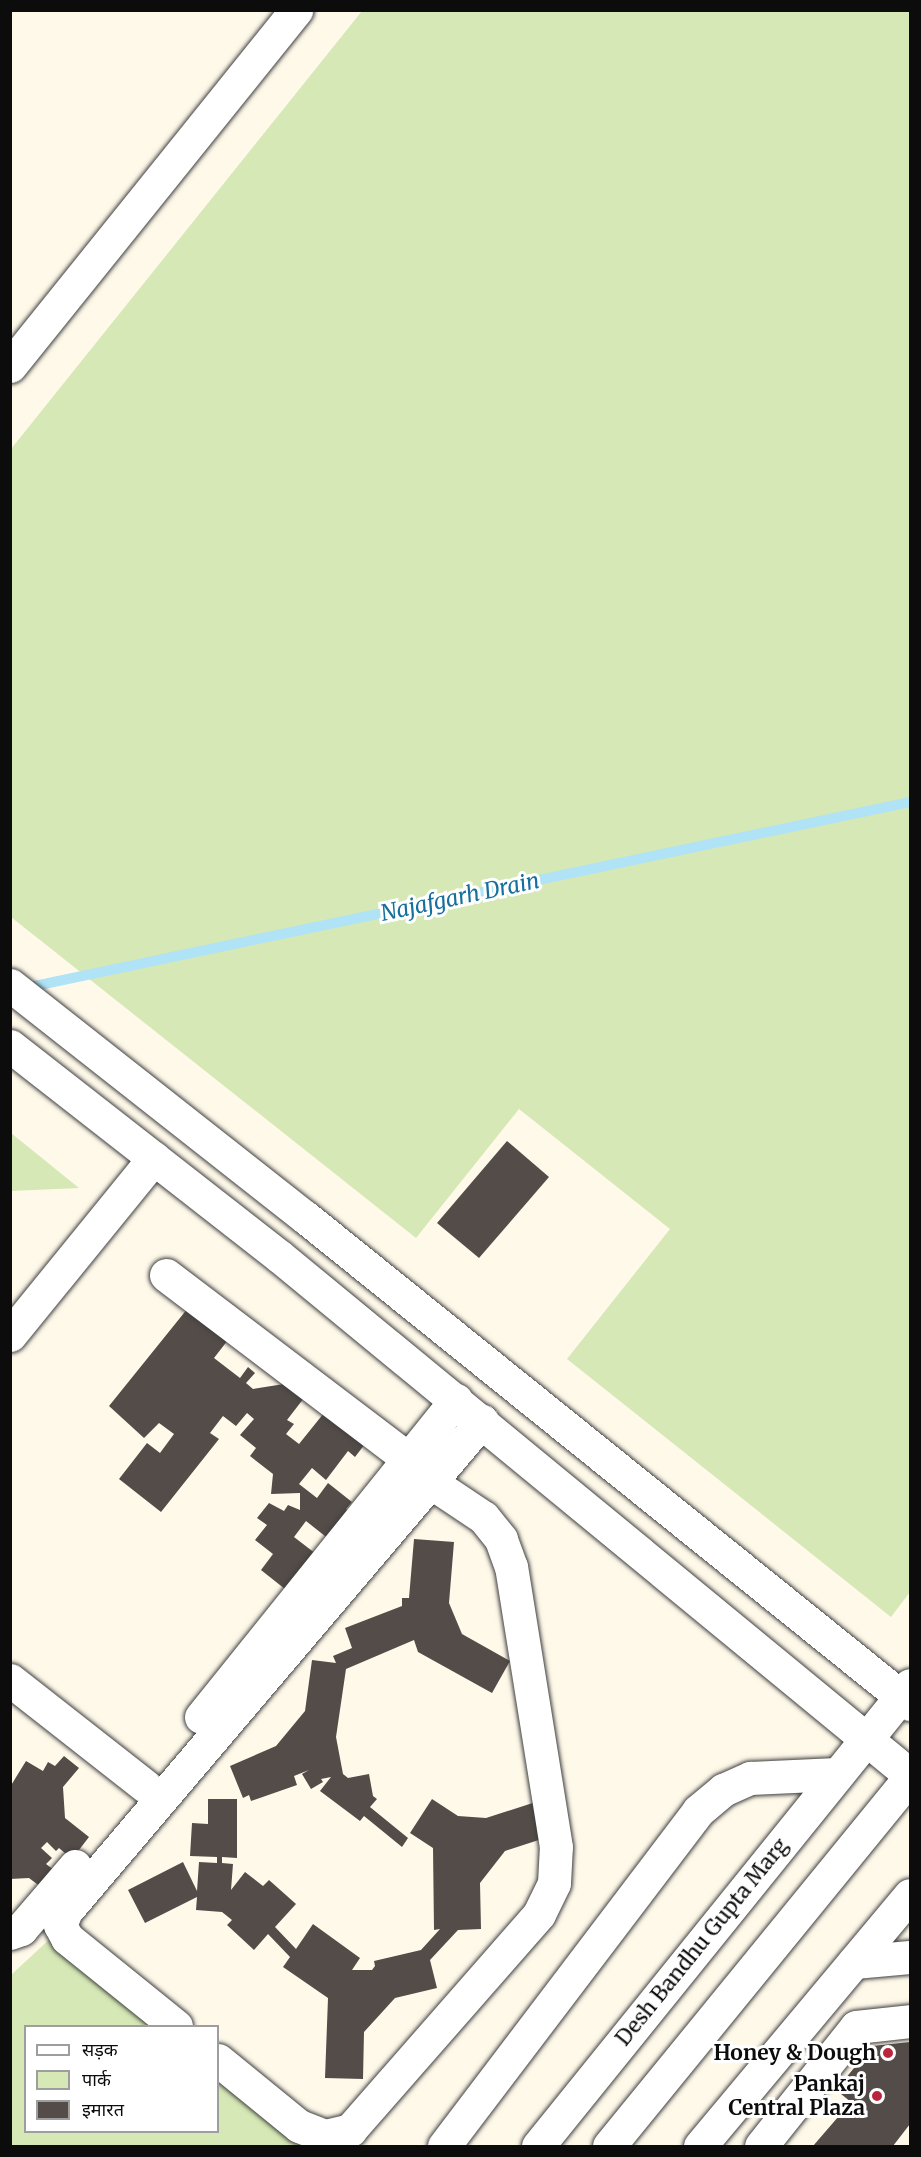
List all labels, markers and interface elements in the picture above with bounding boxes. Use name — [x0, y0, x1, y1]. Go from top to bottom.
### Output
water label: Najafgarh Drain — [378, 867, 542, 927]
street label: Desh Bandhu Gupta Marg — [611, 1833, 793, 2051]
legend — [24, 2025, 219, 2133]
text: सड़क — [82, 2038, 118, 2061]
place label: Honey & Dough — [713, 2040, 876, 2066]
marker: Honey & Dough — [881, 2046, 895, 2060]
text: पार्क — [82, 2068, 111, 2091]
place label: Pankaj Central Plaza — [729, 2071, 865, 2121]
marker: Pankaj Central Plaza — [870, 2089, 884, 2103]
text: इमारत — [82, 2098, 124, 2121]

